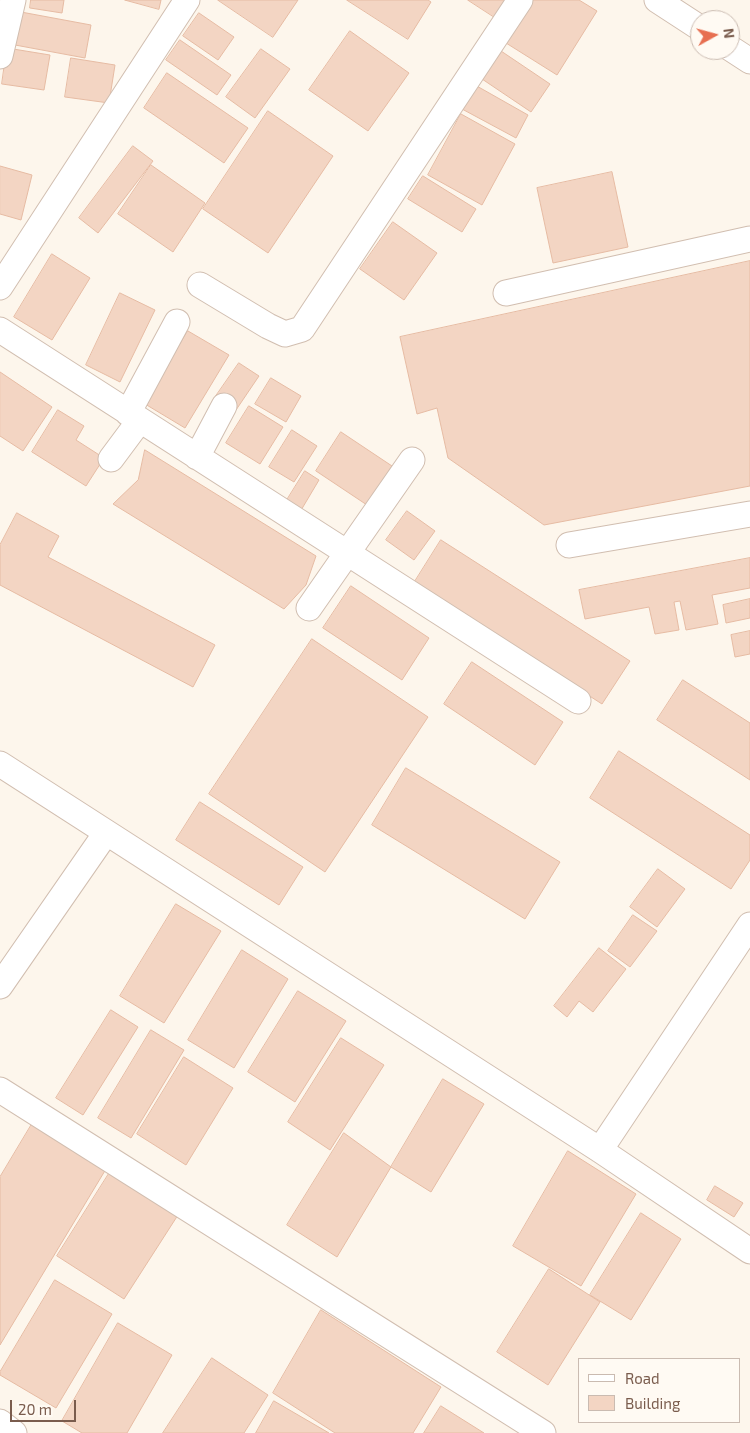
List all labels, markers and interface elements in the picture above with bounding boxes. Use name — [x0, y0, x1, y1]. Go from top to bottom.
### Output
north arrow — [690, 10, 740, 60]
text: N — [720, 27, 738, 39]
legend — [578, 1358, 740, 1423]
text: Road — [625, 1369, 660, 1387]
scale bar — [12, 1390, 79, 1422]
text: Building — [625, 1394, 680, 1412]
text: 20 m — [18, 1400, 52, 1418]

